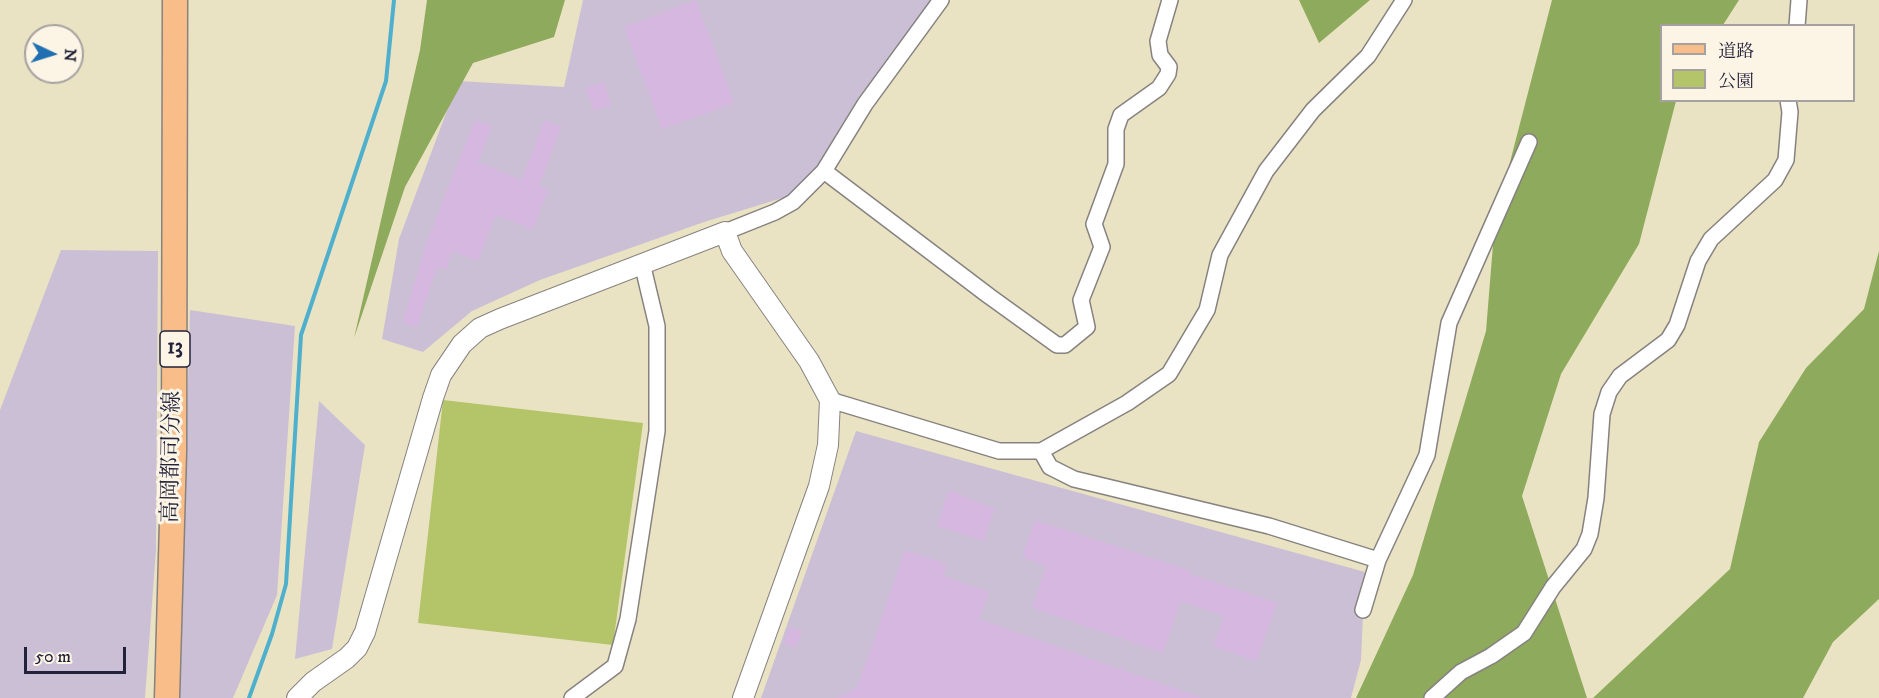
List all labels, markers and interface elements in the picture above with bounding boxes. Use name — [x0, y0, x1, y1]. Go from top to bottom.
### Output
north arrow — [24, 24, 84, 84]
legend — [1660, 24, 1855, 102]
text: 道路 — [1718, 41, 1754, 63]
text: N — [60, 48, 80, 62]
text: 公園 — [1718, 71, 1754, 93]
road number: 13 — [160, 331, 190, 367]
street label: 高岡都司分線 — [159, 391, 187, 523]
scale bar — [27, 635, 129, 673]
text: 50 m — [35, 646, 71, 668]

